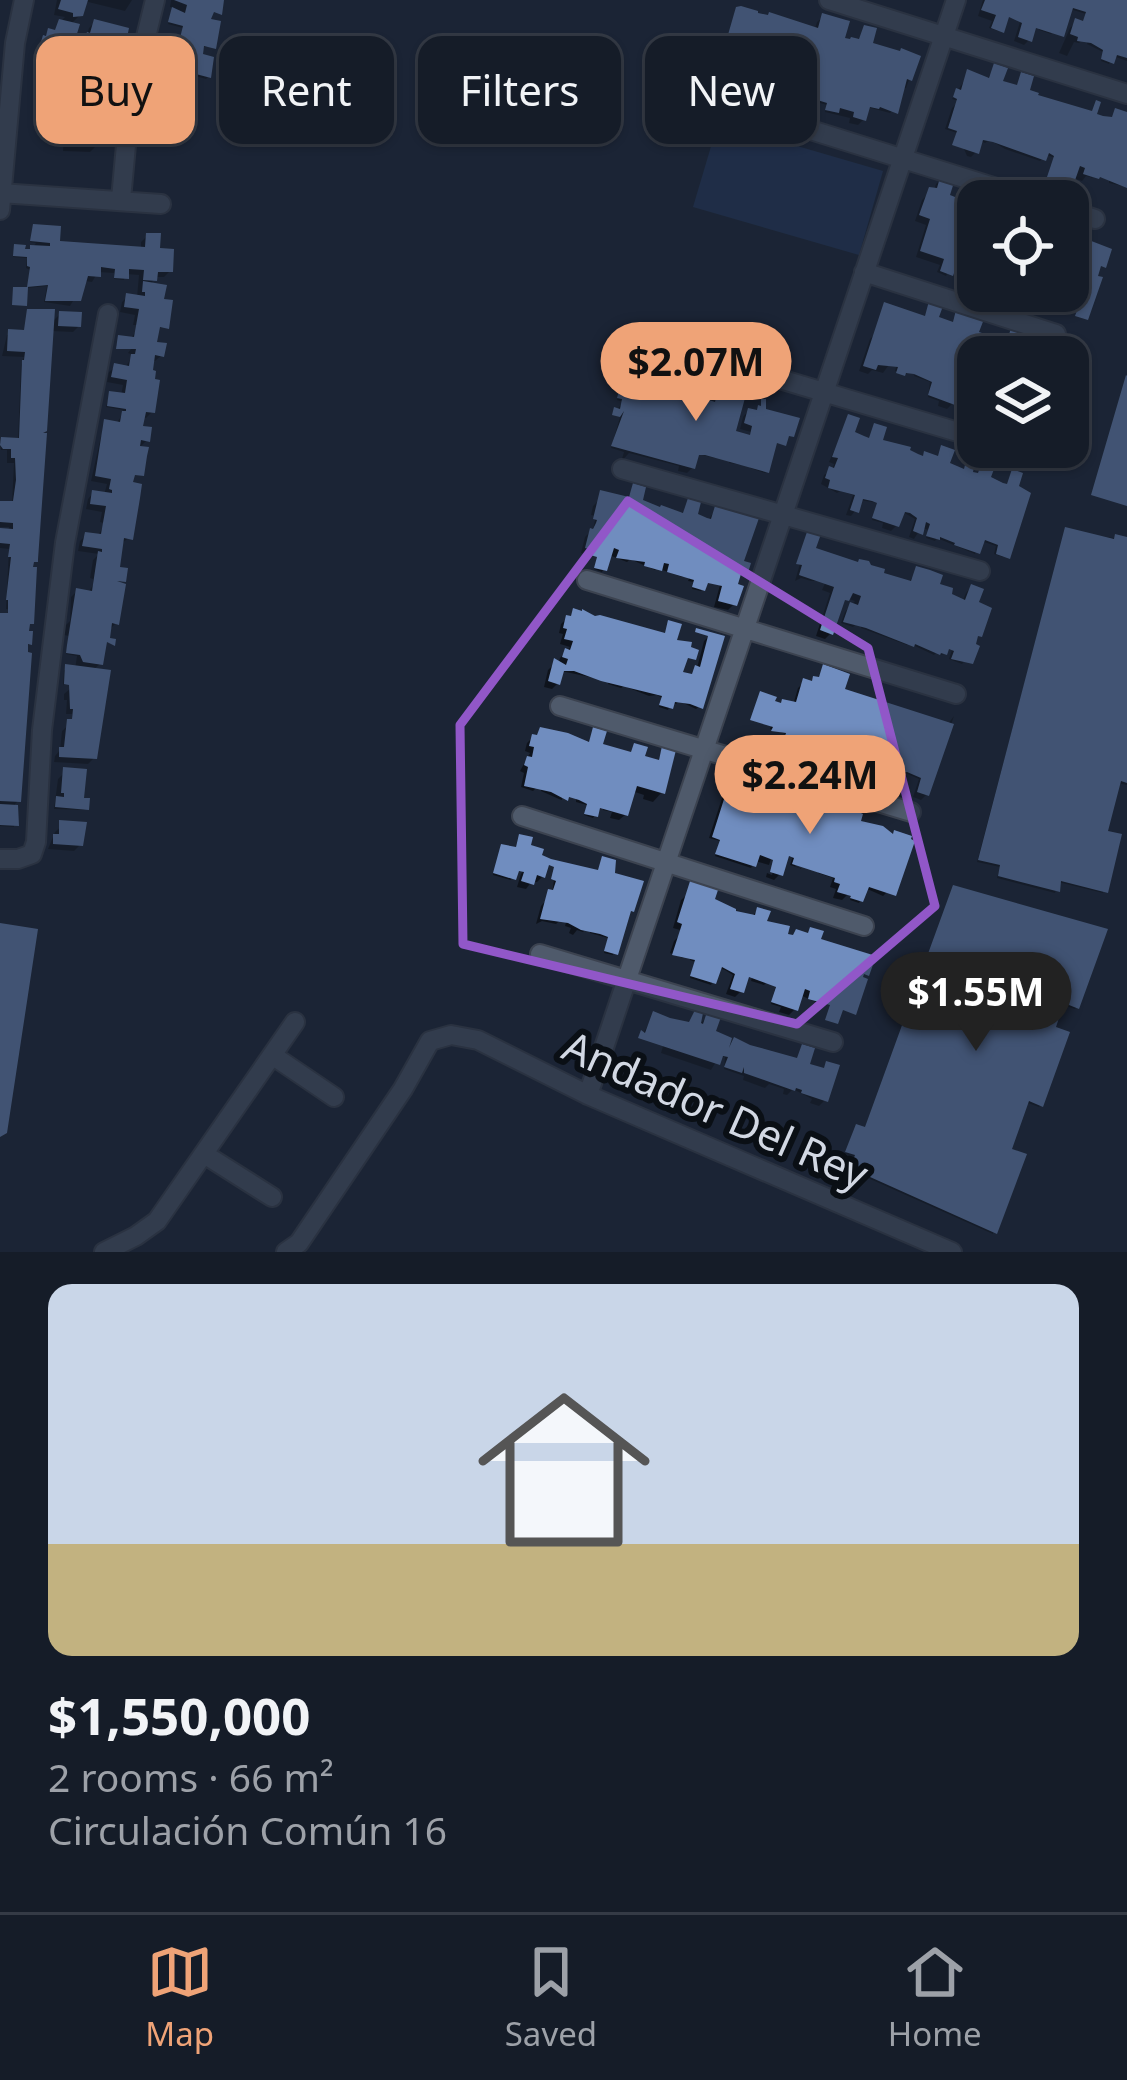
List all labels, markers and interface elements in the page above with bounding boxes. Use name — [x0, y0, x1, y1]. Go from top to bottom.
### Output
chip: Buy — [36, 36, 195, 144]
chip: Rent — [219, 36, 394, 144]
chip: Filters — [418, 36, 621, 144]
chip: New — [645, 36, 817, 144]
map controls — [957, 180, 1089, 468]
button: locate — [957, 180, 1089, 312]
pin: $2.07M — [598, 322, 794, 424]
text: $2.07M — [628, 334, 764, 387]
button: layers — [957, 336, 1089, 468]
pin: $2.24M — [712, 735, 908, 837]
text: $2.24M — [742, 747, 878, 800]
pin: $1.55M — [878, 952, 1074, 1054]
text: $1.55M — [908, 964, 1044, 1017]
street label: Andador Del Rey — [554, 1016, 878, 1202]
icon: home — [456, 1362, 672, 1578]
text: $1,550,000 — [48, 1680, 310, 1750]
text: 2 rooms · 66 m² — [48, 1750, 334, 1803]
text: Circulación Común 16 — [48, 1803, 447, 1856]
tab: Map — [145, 1939, 214, 2056]
tab: Saved — [505, 1939, 597, 2056]
tab: Home — [888, 1939, 982, 2056]

